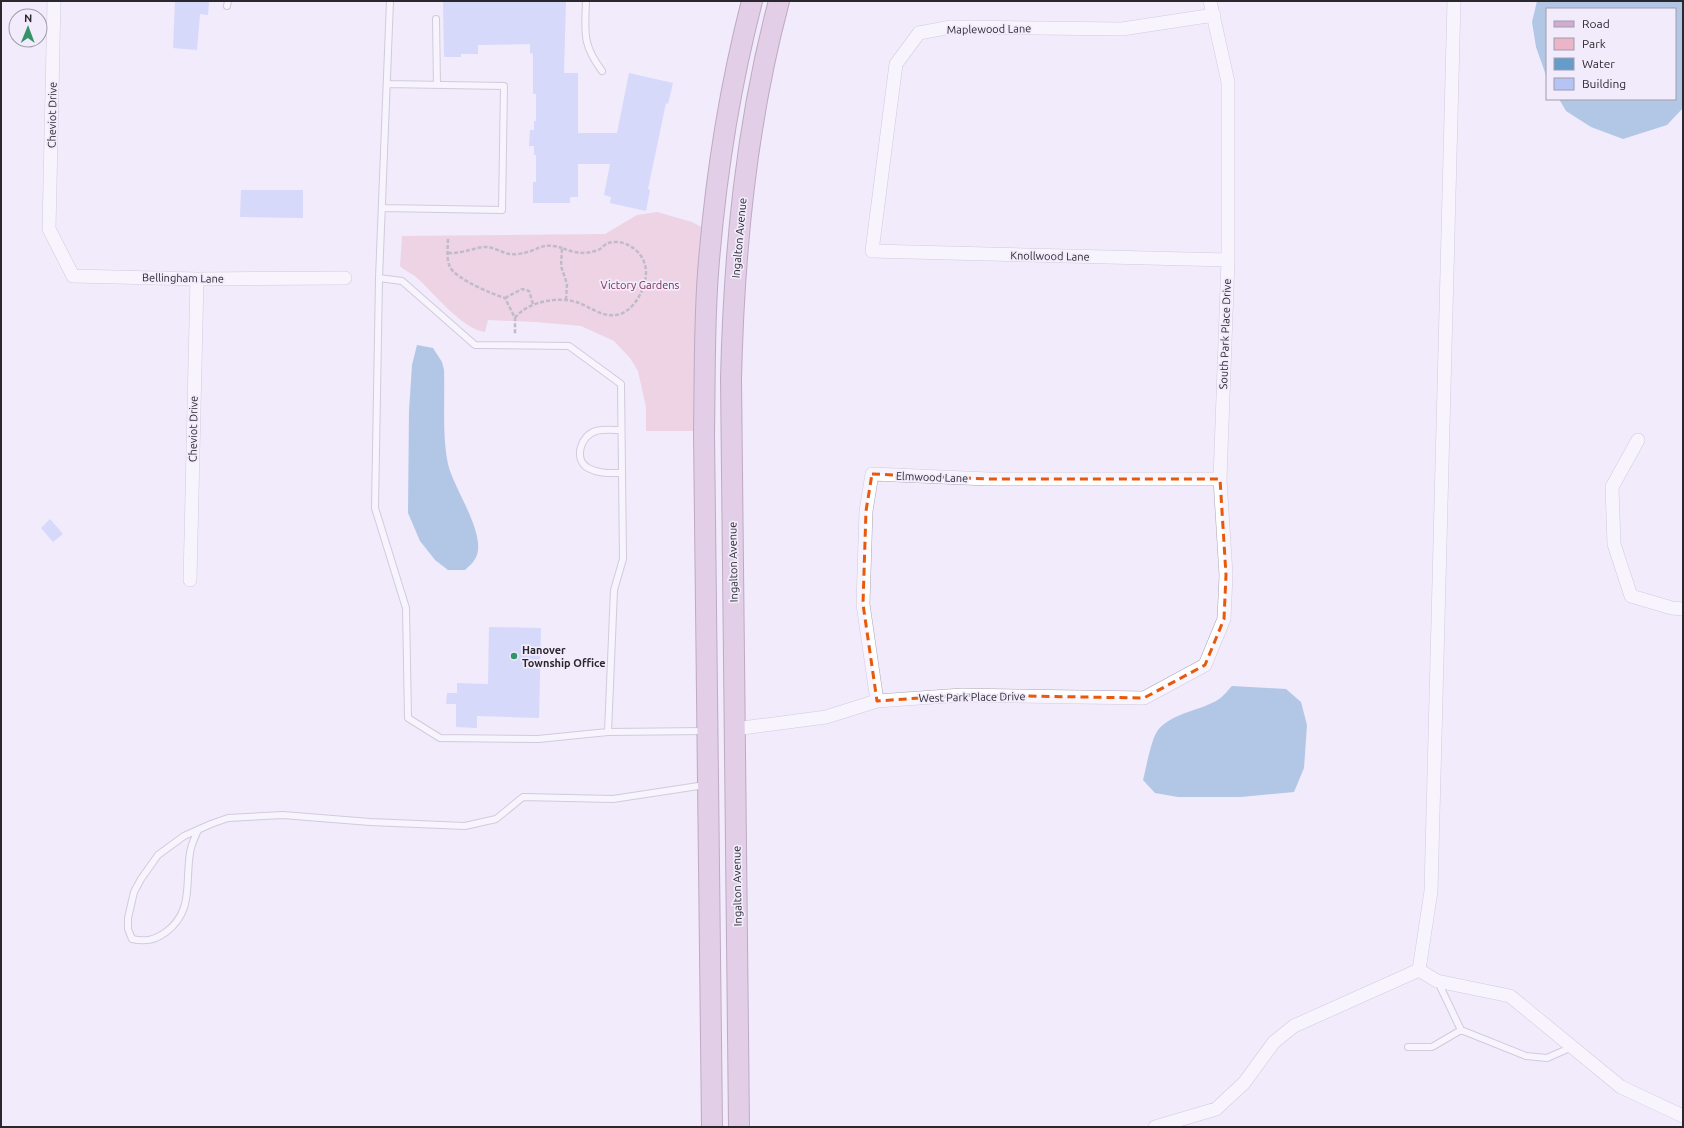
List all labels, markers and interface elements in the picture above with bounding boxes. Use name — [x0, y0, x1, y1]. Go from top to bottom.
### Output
north arrow — [8, 8, 48, 48]
legend — [1546, 8, 1676, 100]
text: N — [24, 12, 32, 24]
text: Road — [1582, 17, 1610, 30]
street label: Maplewood Lane — [947, 22, 1031, 36]
text: Park — [1582, 37, 1606, 50]
text: Water — [1582, 57, 1615, 70]
text: Building — [1582, 77, 1626, 90]
street label: Cheviot Drive — [45, 82, 59, 148]
street label: Ingalton Avenue — [730, 197, 748, 279]
street label: Knollwood Lane — [1010, 249, 1090, 263]
street label: Bellingham Lane — [142, 271, 224, 285]
street label: South Park Place Drive — [1217, 278, 1233, 390]
park label: Victory Gardens — [601, 279, 680, 291]
street label: Cheviot Drive — [186, 396, 200, 462]
street label: Elmwood Lane — [896, 470, 968, 484]
street label: Ingalton Avenue — [726, 522, 740, 602]
place label: Hanover Township Office — [522, 644, 606, 669]
marker: Hanover Township Office — [509, 651, 519, 661]
street label: West Park Place Drive — [918, 690, 1026, 704]
street label: Ingalton Avenue — [730, 846, 744, 926]

